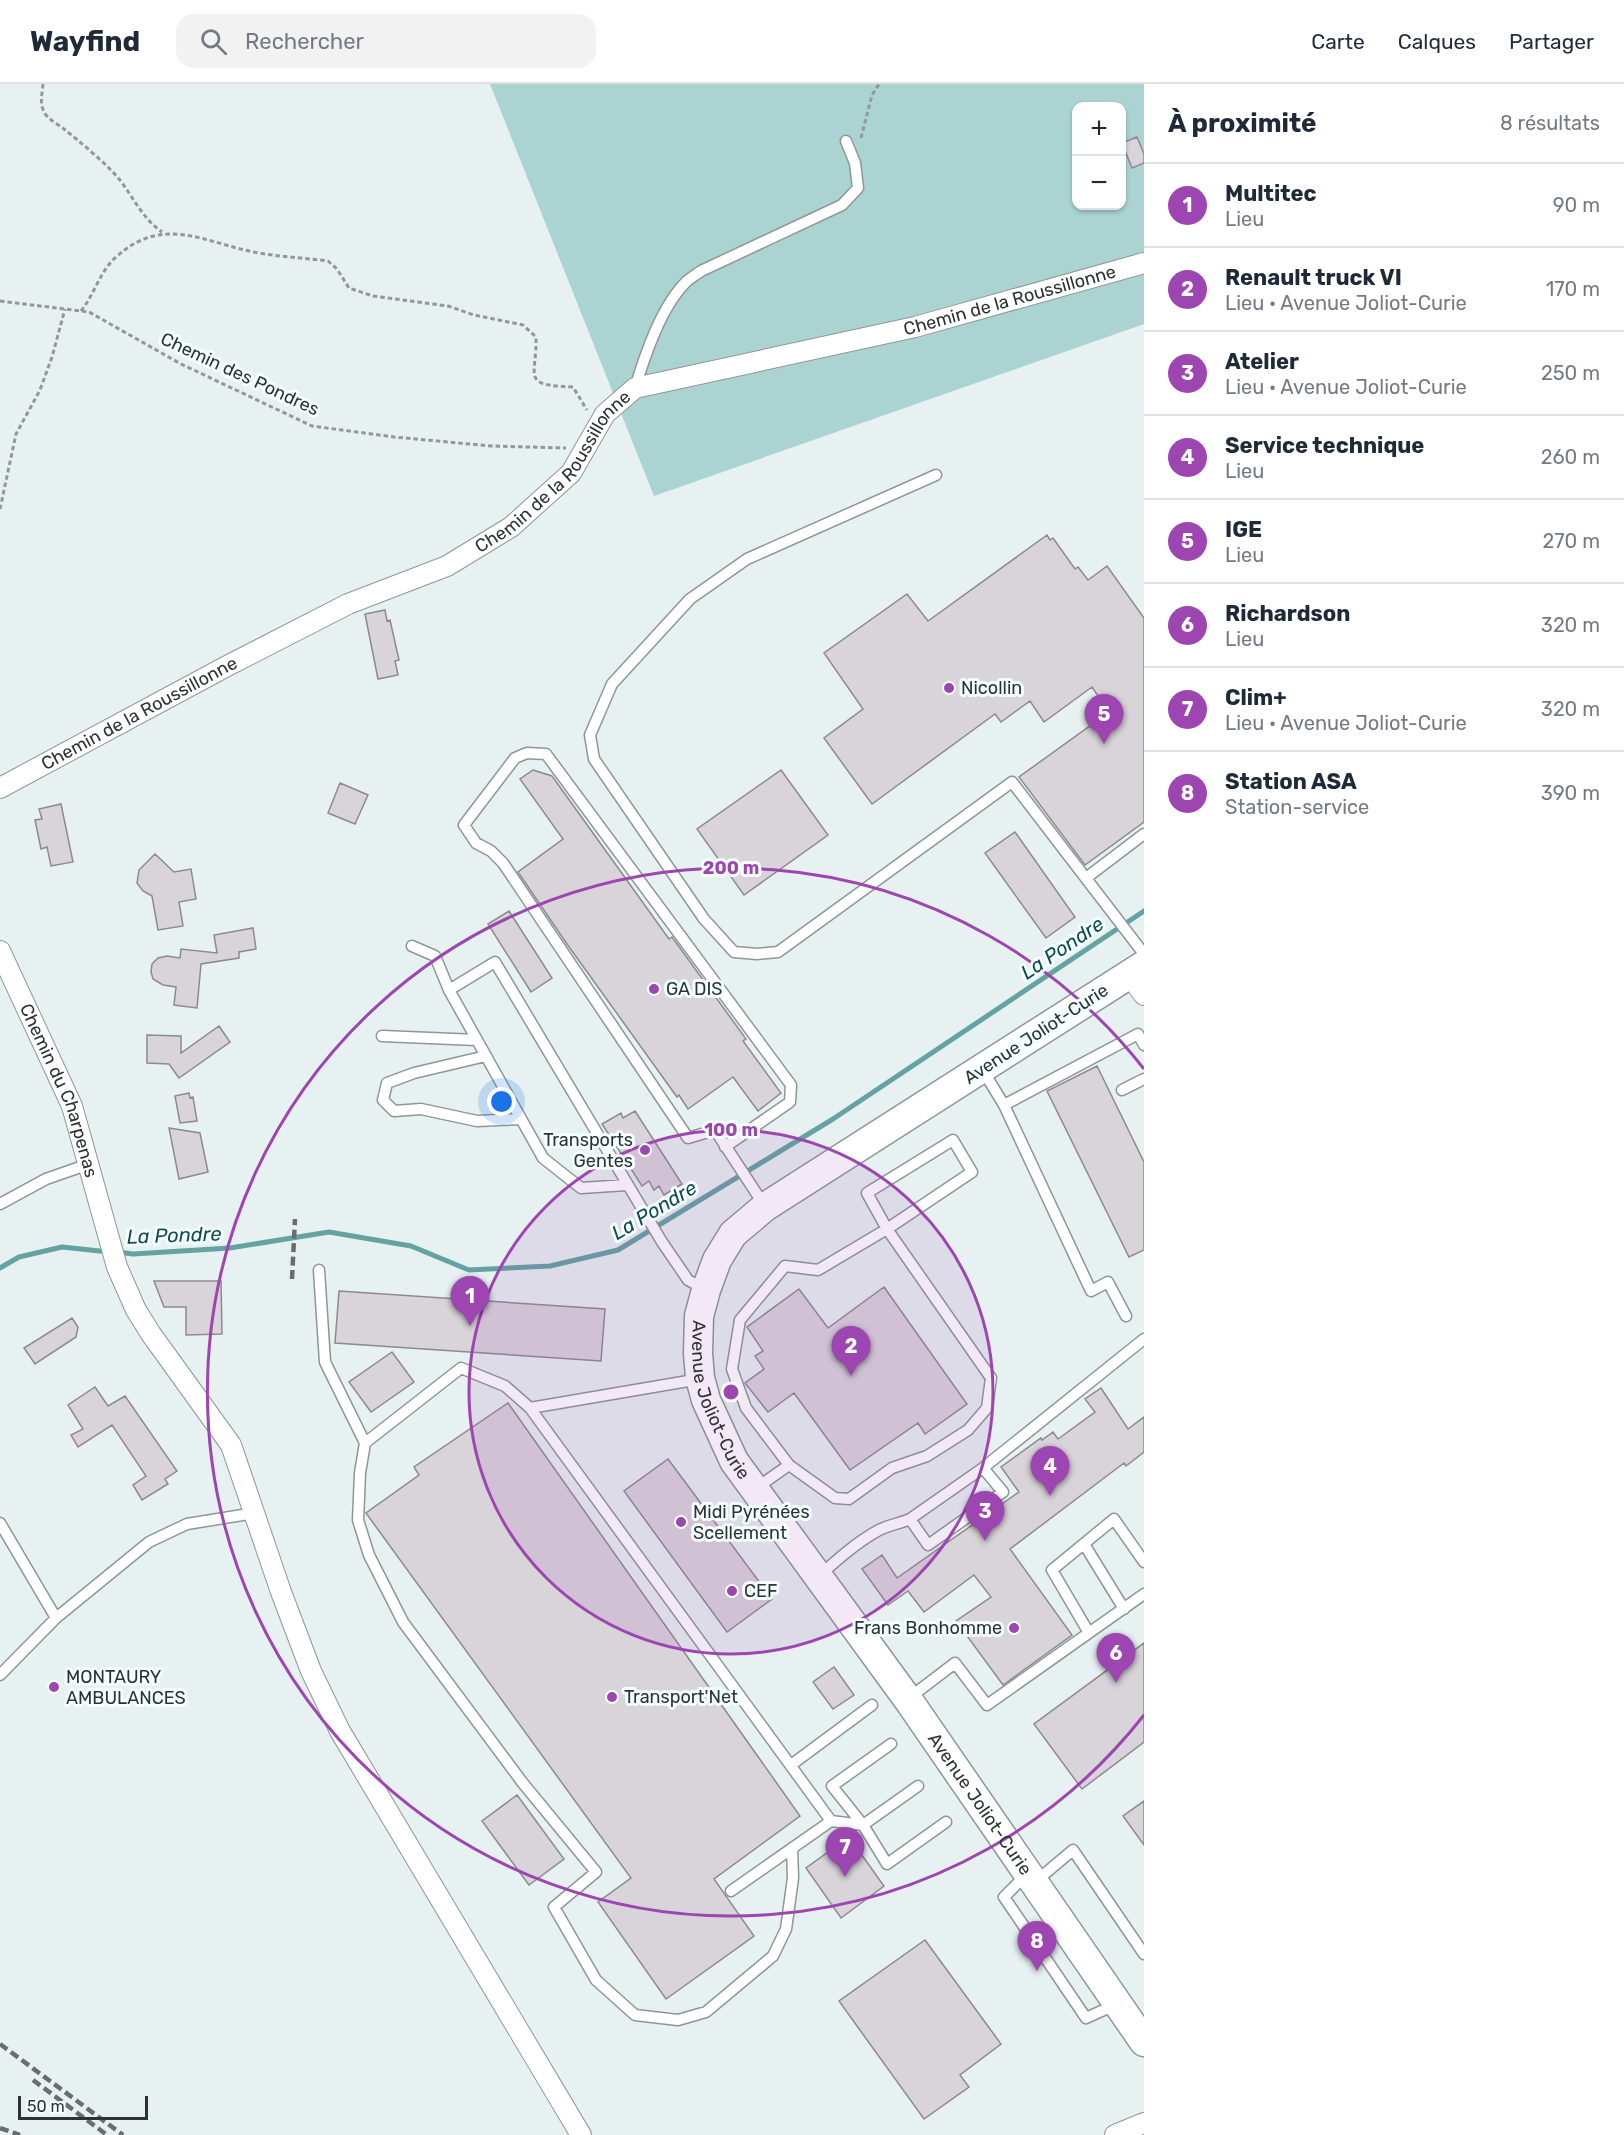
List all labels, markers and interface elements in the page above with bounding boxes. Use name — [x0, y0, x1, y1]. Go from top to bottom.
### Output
search box — [176, 14, 596, 68]
text: Wayfind — [30, 25, 140, 58]
icon: search — [197, 25, 230, 58]
text: Rechercher — [245, 28, 364, 55]
text: Carte — [1311, 29, 1365, 54]
text: Calques — [1398, 29, 1476, 54]
text: Partager — [1509, 29, 1594, 54]
map controls — [1072, 102, 1126, 210]
button: + — [1072, 102, 1126, 156]
text: À proximité — [1168, 108, 1317, 139]
text: 8 résultats — [1500, 111, 1600, 135]
button: − — [1072, 156, 1126, 210]
text: Multitec — [1225, 180, 1317, 207]
text: 1 — [1183, 193, 1192, 217]
text: 90 m — [1553, 193, 1600, 217]
text: Lieu — [1225, 207, 1264, 231]
street label: Chemin de la Roussillonne — [901, 260, 1118, 340]
text: Renault truck VI — [1225, 264, 1402, 291]
text: 2 — [1181, 277, 1194, 301]
text: 170 m — [1546, 277, 1600, 301]
text: Lieu · Avenue Joliot-Curie — [1225, 291, 1467, 315]
street label: Chemin des Pondres — [157, 328, 323, 420]
text: Atelier — [1225, 348, 1299, 375]
text: 3 — [1181, 361, 1194, 385]
text: 250 m — [1541, 361, 1600, 385]
text: Lieu · Avenue Joliot-Curie — [1225, 375, 1467, 399]
street label: Chemin de la Roussillonne — [471, 386, 635, 557]
text: Service technique — [1225, 432, 1424, 459]
text: 4 — [1181, 445, 1194, 469]
text: 260 m — [1541, 445, 1600, 469]
text: Lieu — [1225, 459, 1264, 483]
text: IGE — [1225, 516, 1262, 543]
text: 5 — [1181, 529, 1194, 553]
text: 270 m — [1543, 529, 1600, 553]
text: Lieu — [1225, 543, 1264, 567]
text: Richardson — [1225, 600, 1350, 627]
text: 6 — [1181, 613, 1194, 637]
text: 320 m — [1541, 613, 1600, 637]
text: Lieu — [1225, 627, 1264, 651]
street label: Chemin de la Roussillonne — [37, 652, 241, 775]
place label: Nicollin — [961, 677, 1022, 699]
marker: Nicollin — [942, 681, 956, 695]
text: Clim+ — [1225, 684, 1287, 711]
pin: 5 — [1084, 694, 1124, 744]
text: 7 — [1182, 697, 1193, 721]
text: 320 m — [1541, 697, 1600, 721]
text: Lieu · Avenue Joliot-Curie — [1225, 711, 1467, 735]
text: Station ASA — [1225, 768, 1357, 795]
text: 8 — [1181, 781, 1194, 805]
text: 390 m — [1541, 781, 1600, 805]
text: Station-service — [1225, 795, 1369, 819]
text: 200 m — [703, 857, 759, 879]
water label: La Pondre — [1016, 912, 1108, 984]
place label: GA DIS — [666, 978, 723, 1000]
street label: Avenue Joliot-Curie — [960, 979, 1112, 1089]
marker: GA DIS — [647, 982, 661, 996]
street label: Chemin du Charpenas — [15, 1000, 102, 1180]
your location — [487, 1087, 516, 1116]
text: 100 m — [704, 1119, 758, 1141]
place label: Transports Gentes — [543, 1129, 633, 1172]
marker: Transports Gentes — [638, 1143, 652, 1157]
water label: La Pondre — [607, 1175, 701, 1245]
water label: La Pondre — [126, 1221, 222, 1249]
pin: 1 — [450, 1276, 490, 1326]
street label: Avenue Joliot-Curie — [687, 1320, 755, 1484]
pin: 2 — [832, 1326, 870, 1376]
centre of rings — [721, 1382, 741, 1402]
pin: 4 — [1030, 1446, 1070, 1496]
pin: 3 — [966, 1492, 1004, 1541]
place label: Midi Pyrénées Scellement — [693, 1501, 810, 1544]
marker: Midi Pyrénées Scellement — [674, 1515, 688, 1529]
place label: CEF — [744, 1580, 777, 1602]
marker: CEF — [725, 1584, 739, 1598]
place label: Frans Bonhomme — [854, 1617, 1002, 1639]
marker: Frans Bonhomme — [1007, 1621, 1021, 1635]
pin: 6 — [1096, 1634, 1136, 1683]
place label: MONTAURY AMBULANCES — [66, 1666, 186, 1709]
marker: MONTAURY AMBULANCES — [47, 1680, 61, 1694]
place label: Transport'Net — [624, 1686, 738, 1708]
marker: Transport'Net — [605, 1690, 619, 1704]
street label: Avenue Joliot-Curie — [923, 1729, 1037, 1879]
pin: 7 — [826, 1828, 864, 1877]
pin: 8 — [1018, 1922, 1056, 1971]
scale bar — [18, 2093, 148, 2120]
text: 50 m — [27, 2097, 65, 2116]

